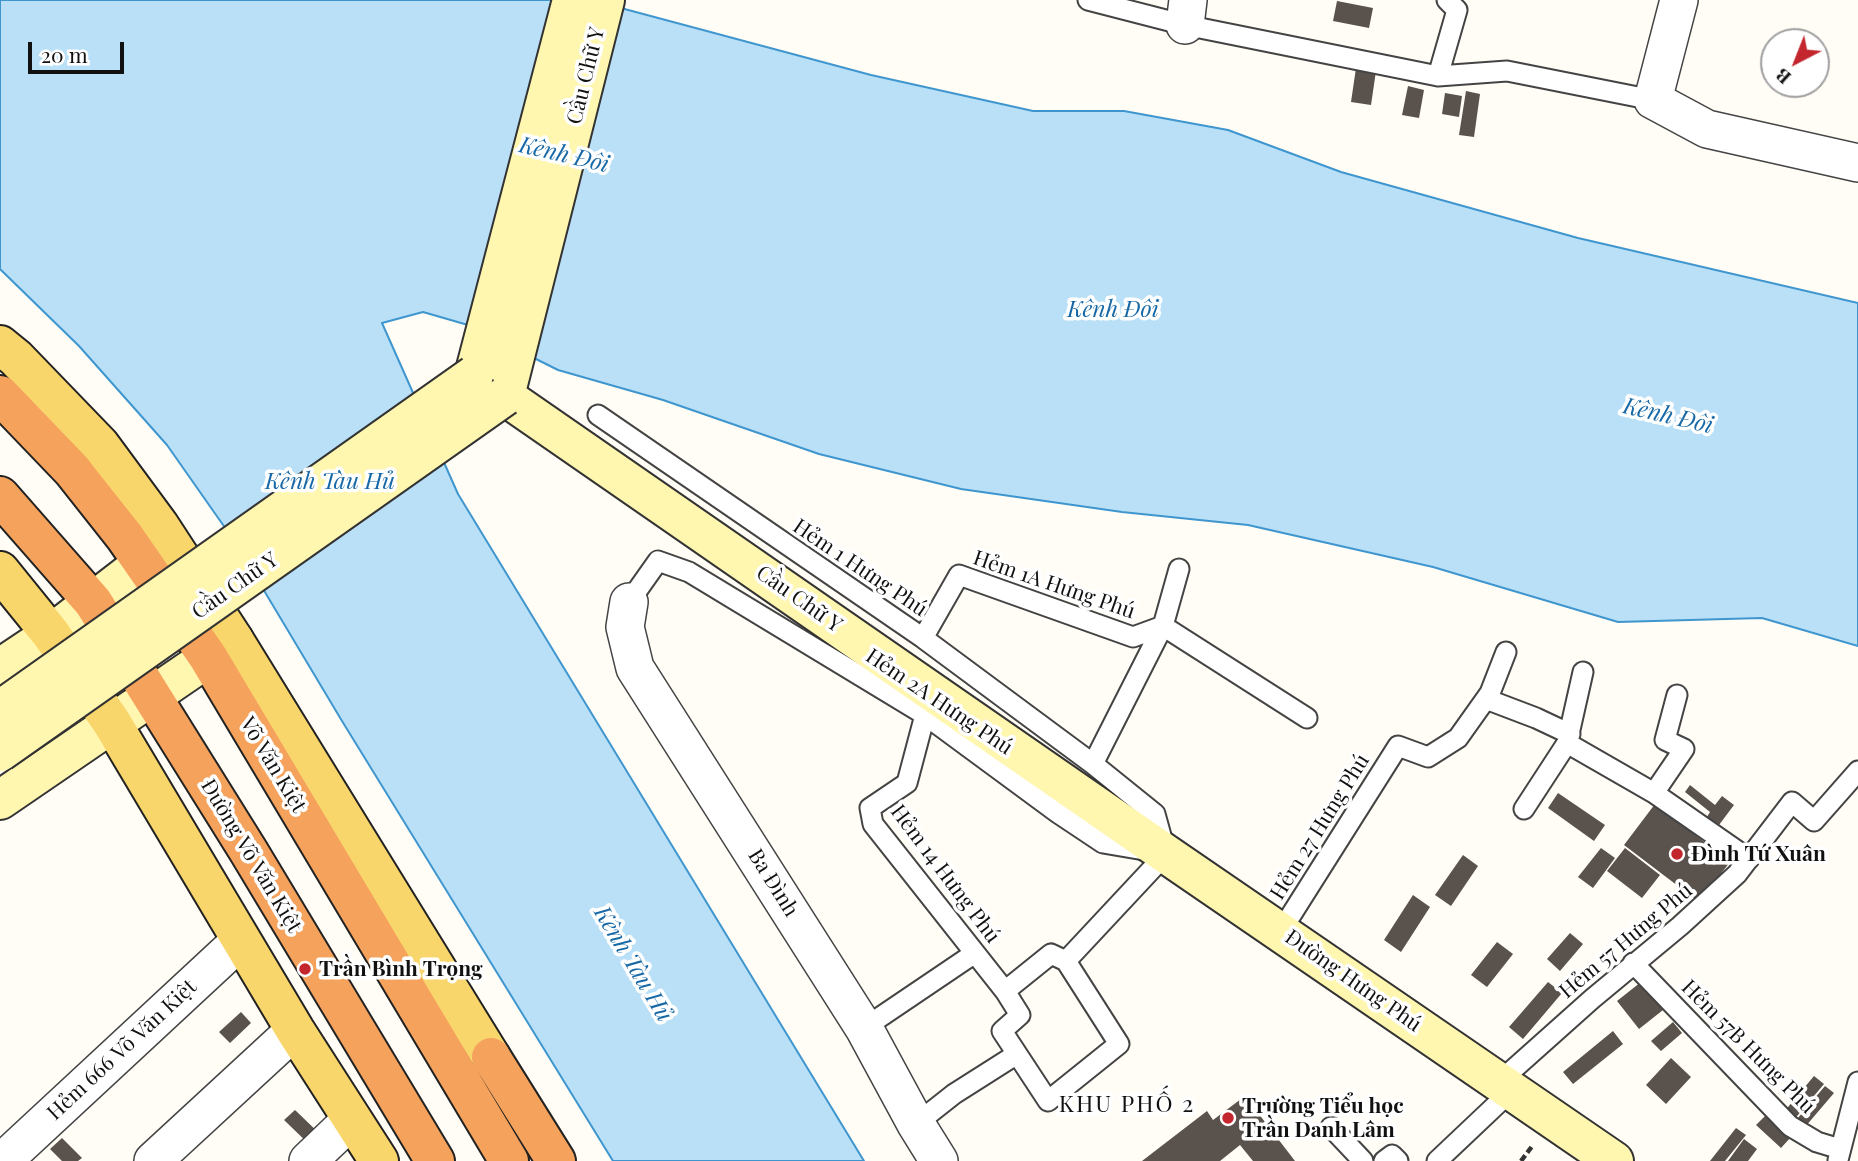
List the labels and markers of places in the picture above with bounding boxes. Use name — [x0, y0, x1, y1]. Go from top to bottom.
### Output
place label: Đình Tứ Xuân — [1691, 841, 1826, 867]
marker: Đình Tứ Xuân — [1669, 846, 1685, 862]
place label: Trần Bình Trọng — [319, 956, 483, 982]
marker: Trần Bình Trọng — [297, 961, 313, 977]
place label: Trường Tiểu học Trần Danh Lâm — [1242, 1093, 1404, 1143]
marker: Trường Tiểu học Trần Danh Lâm — [1220, 1110, 1236, 1126]

